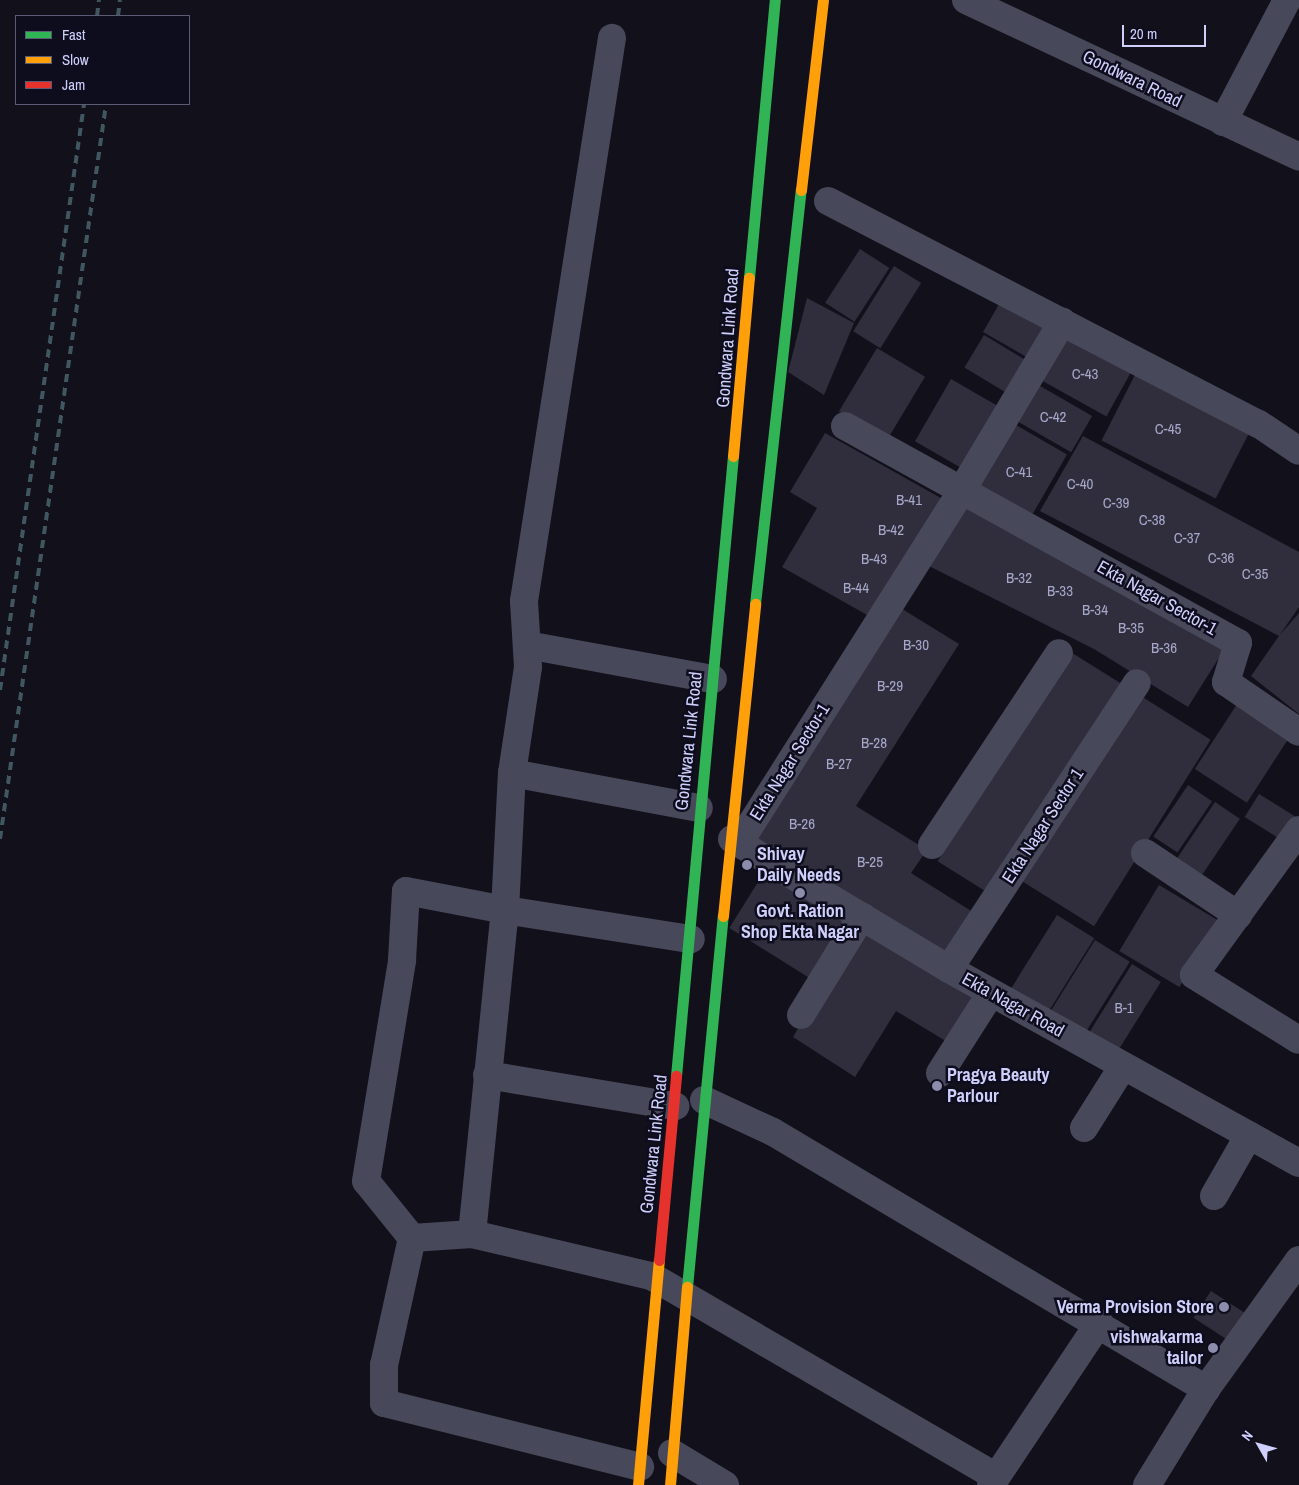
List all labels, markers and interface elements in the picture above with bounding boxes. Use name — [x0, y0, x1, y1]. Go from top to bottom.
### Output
legend — [15, 15, 190, 105]
scale bar — [1124, 15, 1208, 47]
text: 20 m — [1130, 23, 1157, 44]
text: Fast — [62, 24, 85, 45]
street label: Gondwara Road — [1079, 46, 1185, 112]
text: Slow — [62, 49, 89, 70]
text: Jam — [62, 74, 85, 95]
street label: Gondwara Link Road — [712, 268, 744, 408]
house number: C-43 — [1072, 365, 1098, 383]
house number: C-42 — [1040, 408, 1066, 426]
house number: C-45 — [1155, 420, 1181, 438]
house number: C-41 — [1006, 463, 1032, 481]
house number: C-40 — [1067, 475, 1093, 493]
house number: B-41 — [896, 491, 922, 509]
house number: C-39 — [1103, 494, 1129, 512]
house number: C-38 — [1139, 511, 1165, 529]
house number: B-42 — [878, 521, 904, 539]
house number: C-37 — [1174, 529, 1200, 547]
house number: C-36 — [1208, 549, 1234, 567]
house number: B-43 — [861, 550, 887, 568]
street label: Ekta Nagar Sector-1 — [1093, 556, 1221, 640]
house number: C-35 — [1242, 565, 1268, 583]
house number: B-32 — [1006, 569, 1032, 587]
house number: B-44 — [843, 579, 869, 597]
house number: B-33 — [1047, 582, 1073, 600]
house number: B-34 — [1082, 601, 1108, 619]
house number: B-35 — [1118, 619, 1144, 637]
house number: B-30 — [903, 636, 929, 654]
house number: B-36 — [1151, 639, 1177, 657]
street label: Gondwara Link Road — [671, 671, 707, 811]
house number: B-29 — [877, 677, 903, 695]
street label: Ekta Nagar Sector-1 — [745, 700, 835, 824]
house number: B-28 — [861, 734, 887, 752]
house number: B-27 — [826, 755, 852, 773]
street label: Ekta Nagar Sector 1 — [998, 764, 1088, 888]
house number: B-26 — [789, 815, 815, 833]
place label: Shivay Daily Needs — [757, 844, 841, 886]
house number: B-25 — [857, 853, 883, 871]
marker: Shivay Daily Needs — [741, 859, 753, 871]
marker: Govt. Ration Shop Ekta Nagar — [794, 887, 806, 899]
place label: Govt. Ration Shop Ekta Nagar — [741, 901, 859, 944]
street label: Ekta Nagar Road — [958, 968, 1068, 1042]
house number: B-1 — [1114, 999, 1134, 1017]
place label: Pragya Beauty Parlour — [947, 1065, 1050, 1108]
street label: Gondwara Link Road — [636, 1074, 672, 1214]
marker: Pragya Beauty Parlour — [931, 1080, 943, 1092]
place label: Verma Provision Store — [1057, 1296, 1214, 1318]
marker: Verma Provision Store — [1218, 1301, 1230, 1313]
place label: vishwakarma tailor — [1110, 1327, 1203, 1370]
marker: vishwakarma tailor — [1207, 1342, 1219, 1354]
north arrow — [1234, 1420, 1284, 1470]
text: N — [1238, 1427, 1257, 1445]

